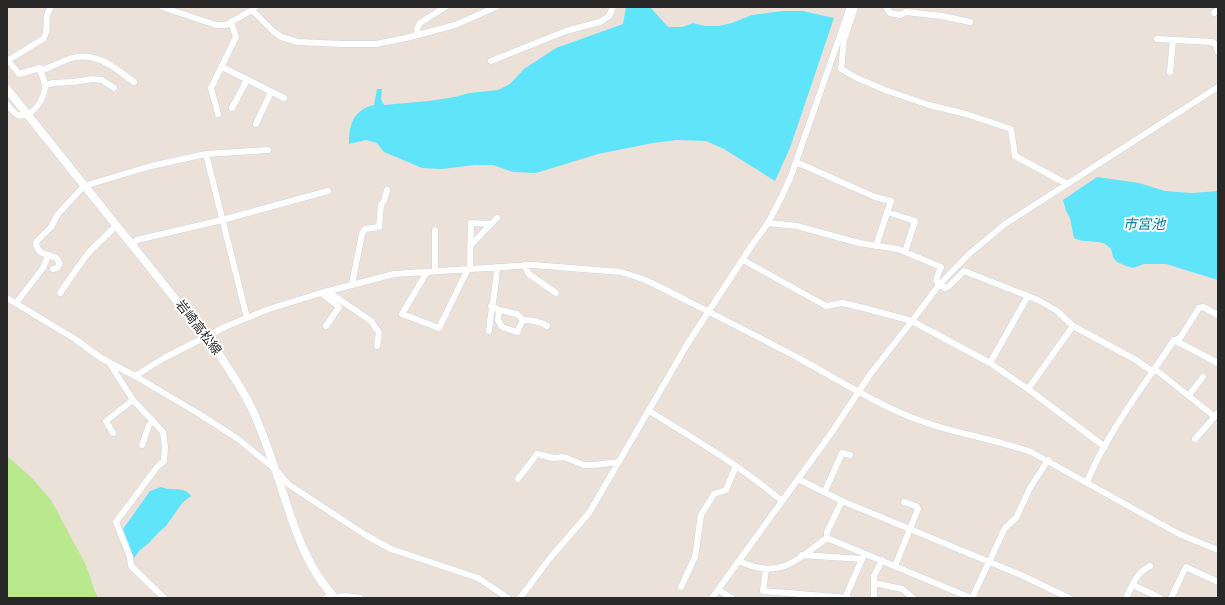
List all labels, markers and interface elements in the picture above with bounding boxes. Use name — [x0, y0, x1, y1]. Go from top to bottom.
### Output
water label: 市宮池 — [1123, 217, 1165, 233]
street label: 岩崎高松線 — [172, 298, 224, 358]

